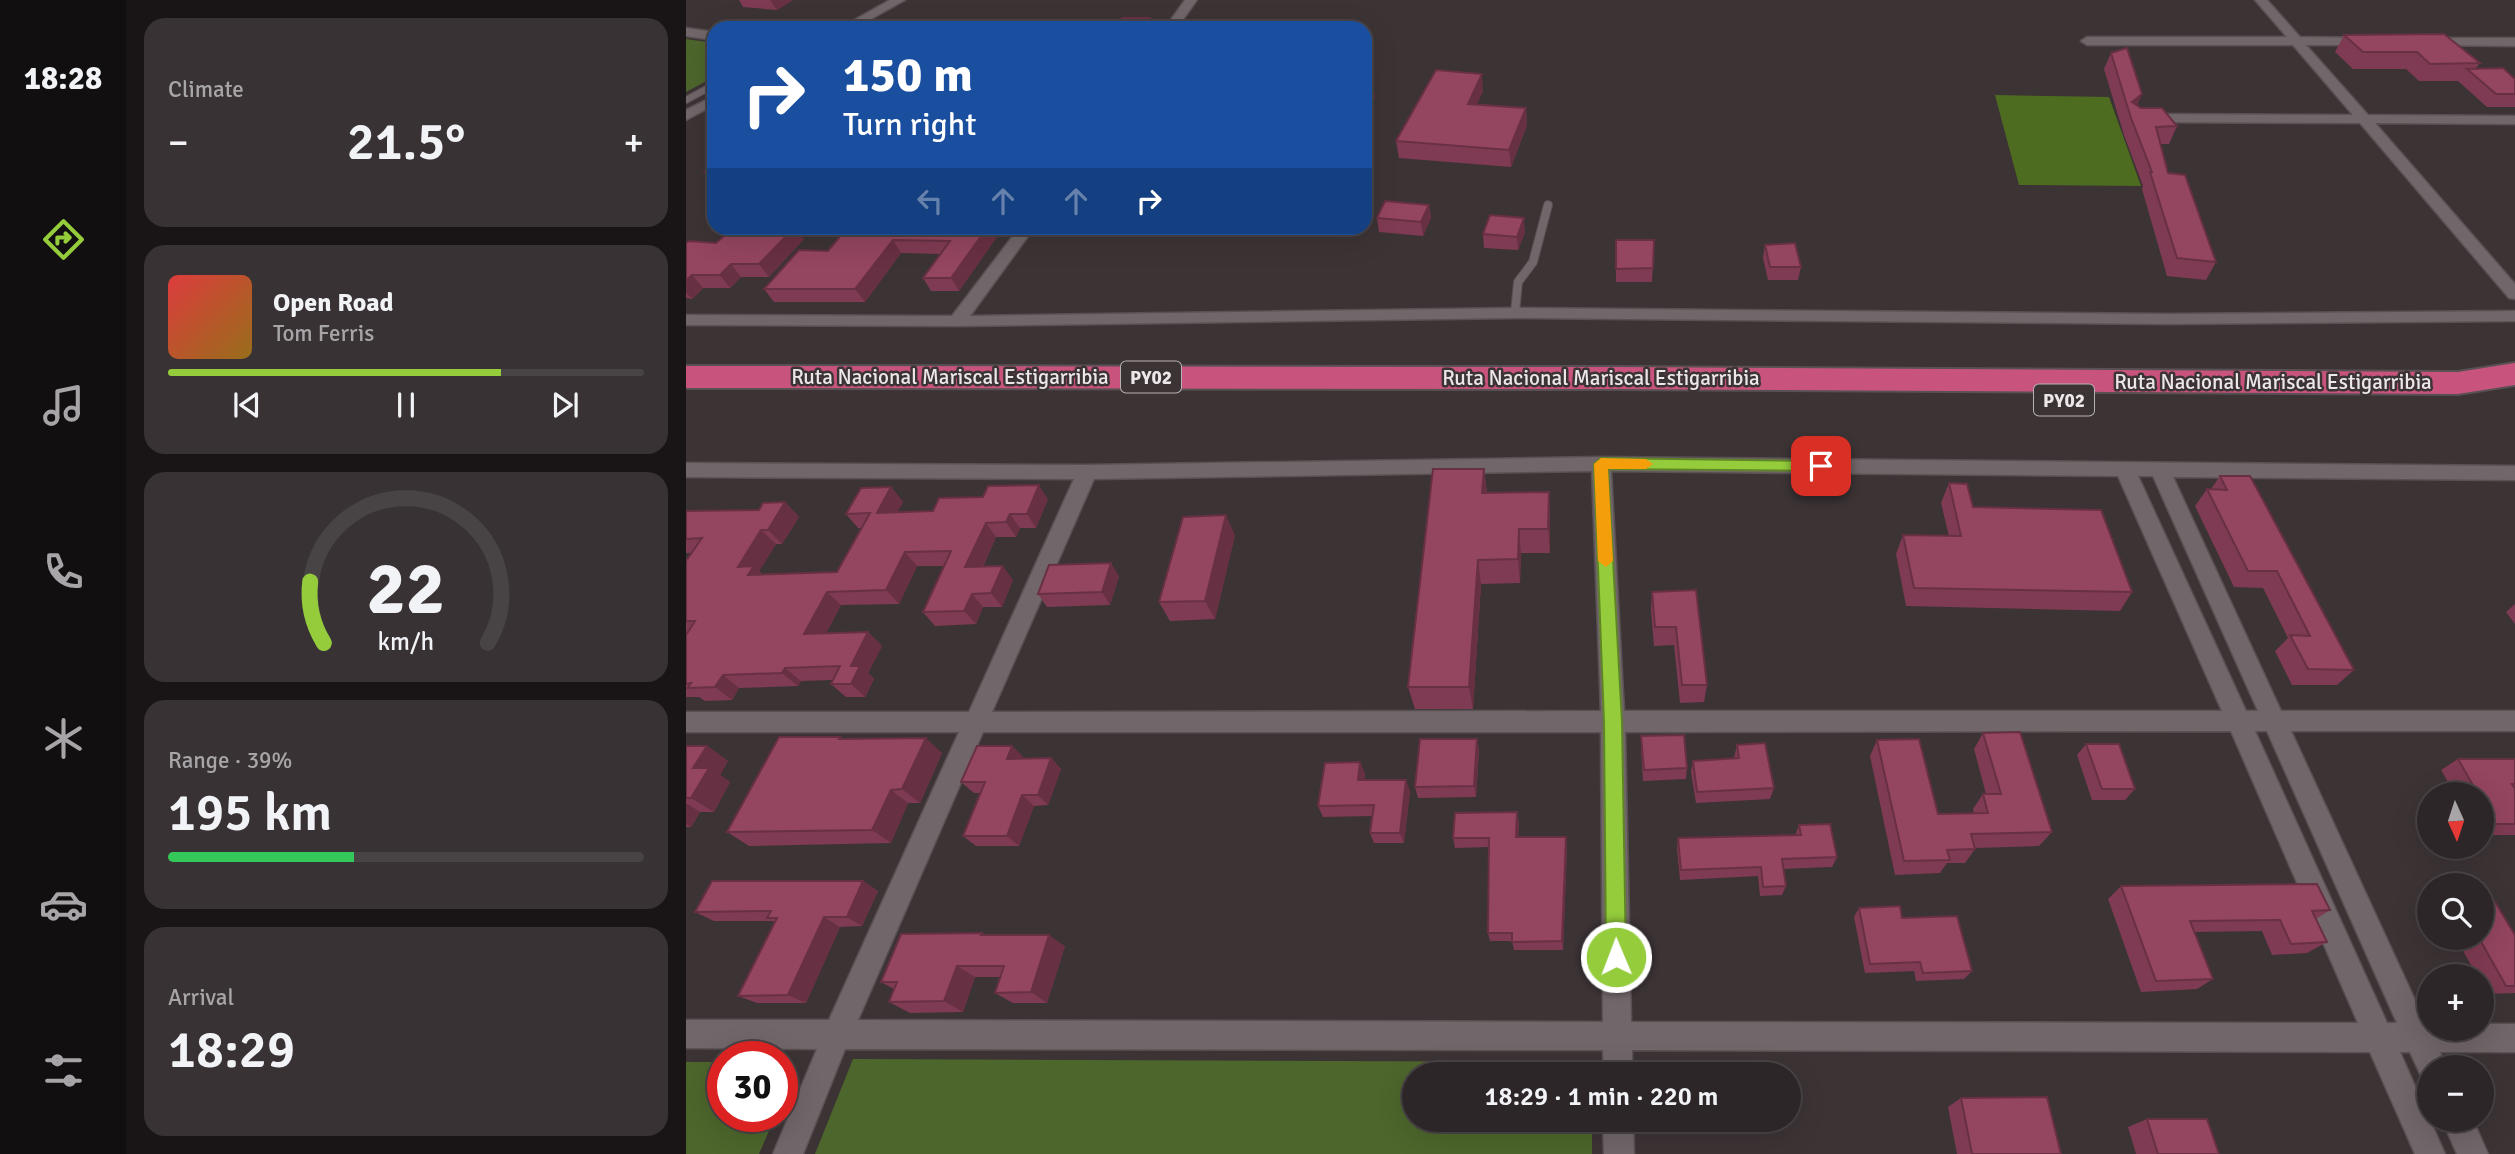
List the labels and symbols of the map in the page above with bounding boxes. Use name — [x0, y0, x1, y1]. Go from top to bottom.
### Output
road number: PY02 — [1121, 362, 1181, 392]
street label: Ruta Nacional Mariscal Estigarribia — [791, 364, 1109, 390]
street label: Ruta Nacional Mariscal Estigarribia — [1442, 365, 1760, 391]
street label: Ruta Nacional Mariscal Estigarribia — [2114, 369, 2432, 395]
road number: PY02 — [2034, 384, 2094, 416]
pin — [1791, 436, 1851, 496]
north arrow — [2417, 782, 2494, 859]
position arrow — [1579, 920, 1653, 994]
speed limit sign: 30 — [707, 1041, 798, 1132]

